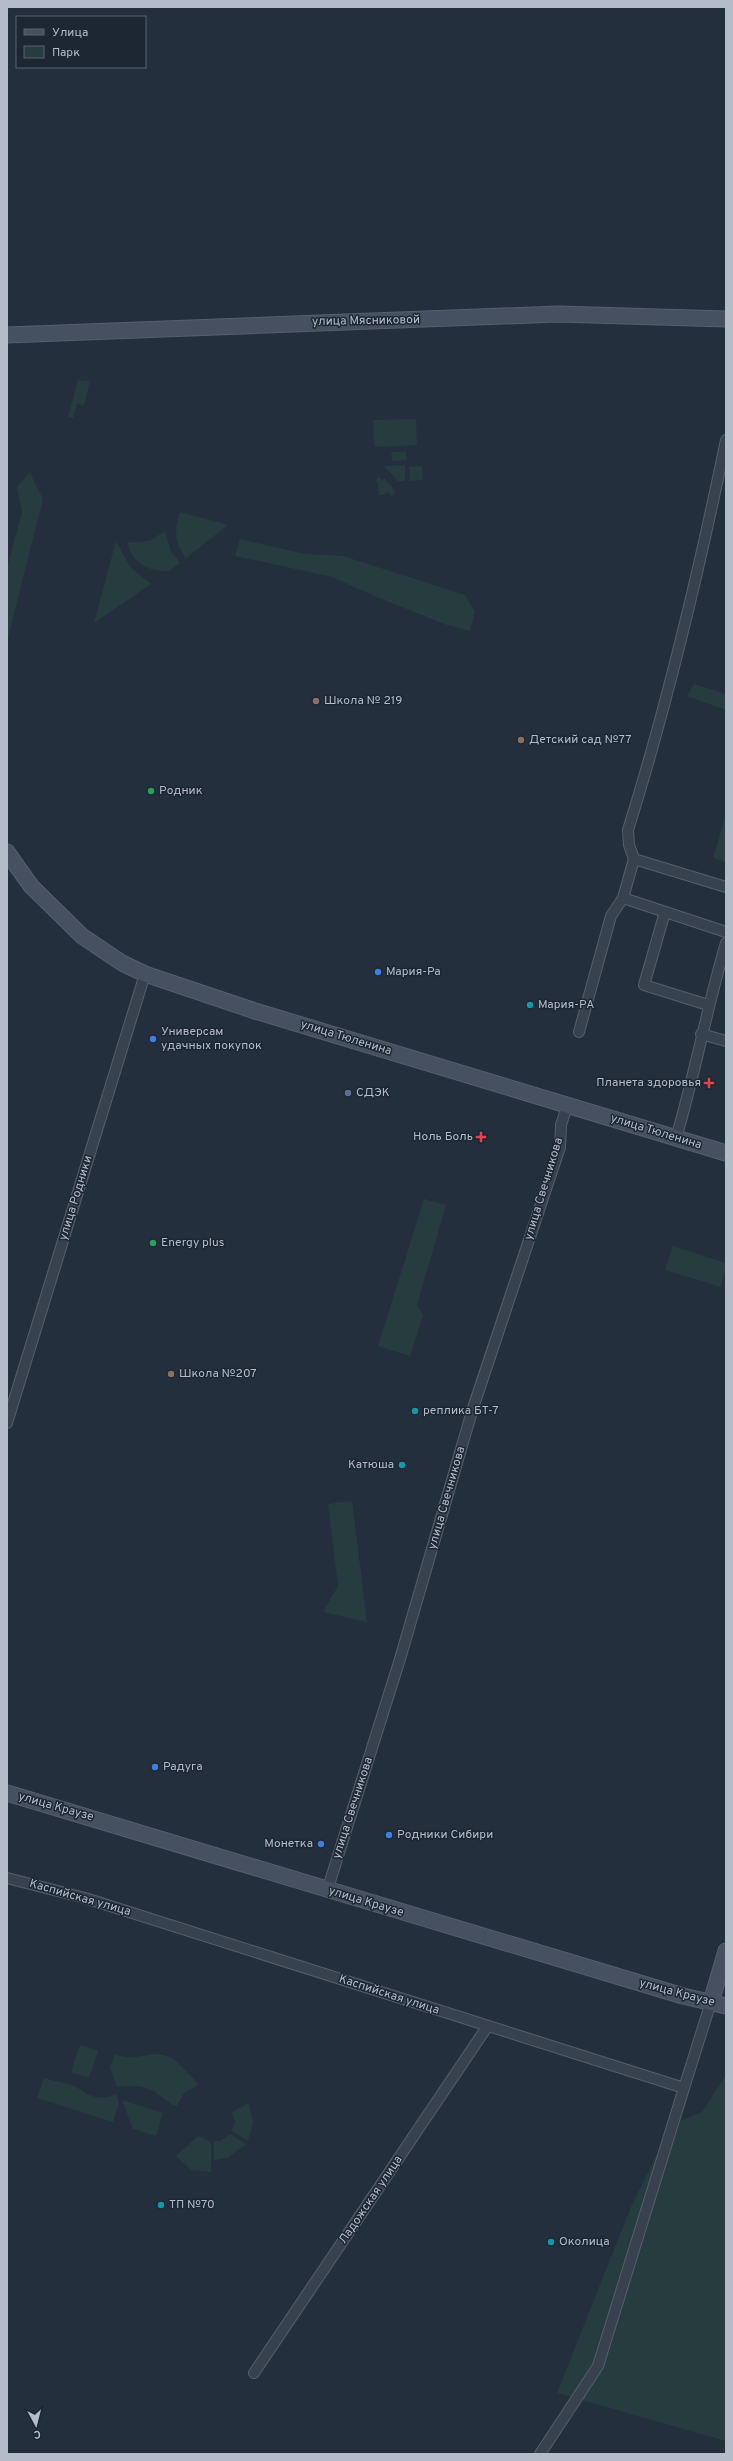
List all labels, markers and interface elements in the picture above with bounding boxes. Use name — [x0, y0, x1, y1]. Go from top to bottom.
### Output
legend — [16, 16, 146, 68]
text: Улица — [52, 25, 88, 41]
text: Парк — [52, 45, 80, 61]
street label: улица Мясниковой — [312, 312, 420, 330]
place label: Школа № 219 — [324, 693, 402, 709]
marker: Школа № 219 — [311, 696, 321, 706]
place label: Детский сад №77 — [529, 732, 631, 748]
marker: Детский сад №77 — [516, 735, 526, 745]
place label: Родник — [159, 783, 203, 799]
marker: Родник — [146, 786, 156, 796]
place label: Мария-Ра — [386, 964, 441, 980]
marker: Мария-Ра — [373, 967, 383, 977]
place label: Мария-РА — [538, 997, 594, 1013]
marker: Мария-РА — [525, 1000, 535, 1010]
street label: улица Тюленина — [298, 1017, 394, 1059]
place label: Универсам удачных покупок — [161, 1024, 262, 1054]
marker: Универсам удачных покупок — [148, 1034, 158, 1044]
place label: Планета здоровья — [596, 1075, 701, 1091]
marker: Планета здоровья — [704, 1078, 714, 1088]
place label: СДЭК — [356, 1085, 390, 1101]
marker: СДЭК — [343, 1088, 353, 1098]
street label: улица Тюленина — [608, 1111, 704, 1153]
place label: Ноль Боль — [413, 1129, 473, 1145]
marker: Ноль Боль — [476, 1132, 486, 1142]
street label: улица Свечникова — [521, 1136, 567, 1242]
street label: улица Родники — [55, 1154, 97, 1242]
place label: Energy plus — [161, 1235, 224, 1251]
marker: Energy plus — [148, 1238, 158, 1248]
place label: Школа №207 — [179, 1366, 257, 1382]
marker: Школа №207 — [166, 1369, 176, 1379]
place label: реплика БТ-7 — [423, 1403, 499, 1419]
marker: реплика БТ-7 — [410, 1406, 420, 1416]
street label: улица Свечникова — [425, 1445, 469, 1551]
place label: Катюша — [348, 1457, 394, 1473]
marker: Катюша — [397, 1460, 407, 1470]
street label: улица Свечникова — [329, 1755, 377, 1861]
place label: Радуга — [163, 1759, 202, 1775]
marker: Радуга — [150, 1762, 160, 1772]
street label: улица Краузе — [16, 1789, 96, 1825]
place label: Родники Сибири — [397, 1827, 493, 1843]
marker: Родники Сибири — [384, 1830, 394, 1840]
place label: Монетка — [264, 1836, 313, 1852]
marker: Монетка — [316, 1839, 326, 1849]
street label: Каспийская улица — [27, 1876, 133, 1920]
street label: улица Краузе — [326, 1883, 406, 1921]
street label: Каспийская улица — [337, 1971, 441, 2019]
street label: улица Краузе — [637, 1975, 717, 2011]
street label: Ладожская улица — [335, 2153, 407, 2247]
place label: ТП №70 — [169, 2197, 215, 2213]
marker: ТП №70 — [156, 2200, 166, 2210]
place label: Околица — [559, 2234, 610, 2250]
marker: Околица — [546, 2237, 556, 2247]
north arrow — [16, 2405, 56, 2445]
text: С — [33, 2427, 41, 2441]

